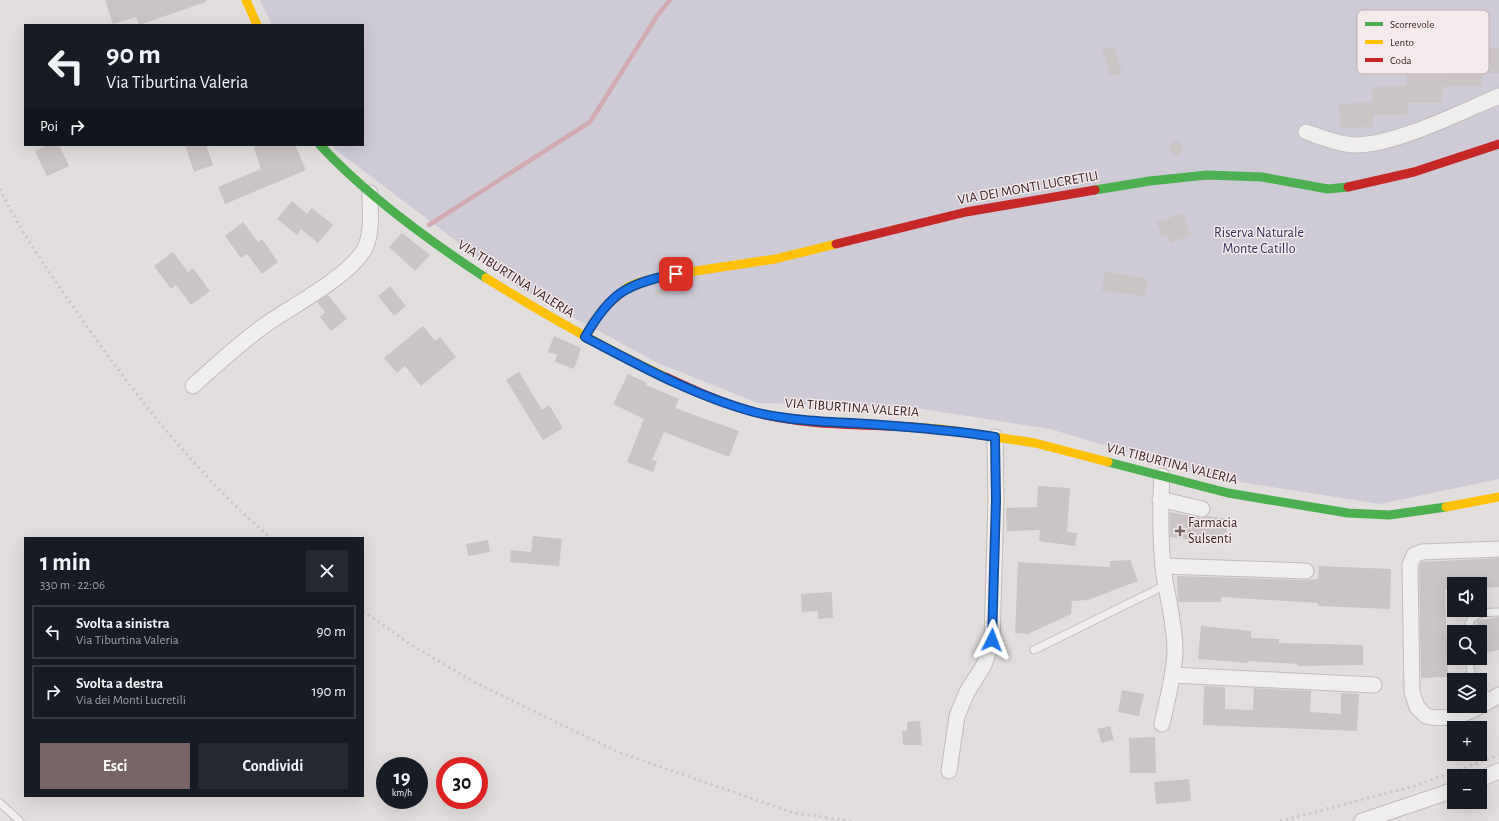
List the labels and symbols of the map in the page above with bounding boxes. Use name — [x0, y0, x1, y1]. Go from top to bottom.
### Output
legend — [1357, 10, 1489, 74]
text: Scorrevole — [1390, 19, 1434, 30]
text: Lento — [1390, 37, 1414, 48]
text: Coda — [1390, 55, 1412, 66]
street label: VIA DEI MONTI LUCRETILI — [957, 169, 1099, 207]
park label: Riserva Naturale Monte Catillo — [1214, 226, 1304, 256]
street label: VIA TIBURTINA VALERIA — [455, 237, 577, 321]
pin — [659, 257, 693, 291]
street label: VIA TIBURTINA VALERIA — [784, 396, 920, 420]
street label: VIA TIBURTINA VALERIA — [1105, 441, 1239, 487]
place label: Farmacia Sulsenti — [1188, 516, 1238, 546]
marker: Farmacia Sulsenti — [1175, 526, 1185, 536]
position arrow — [971, 619, 1013, 661]
speed limit sign: 30 — [436, 757, 488, 809]

